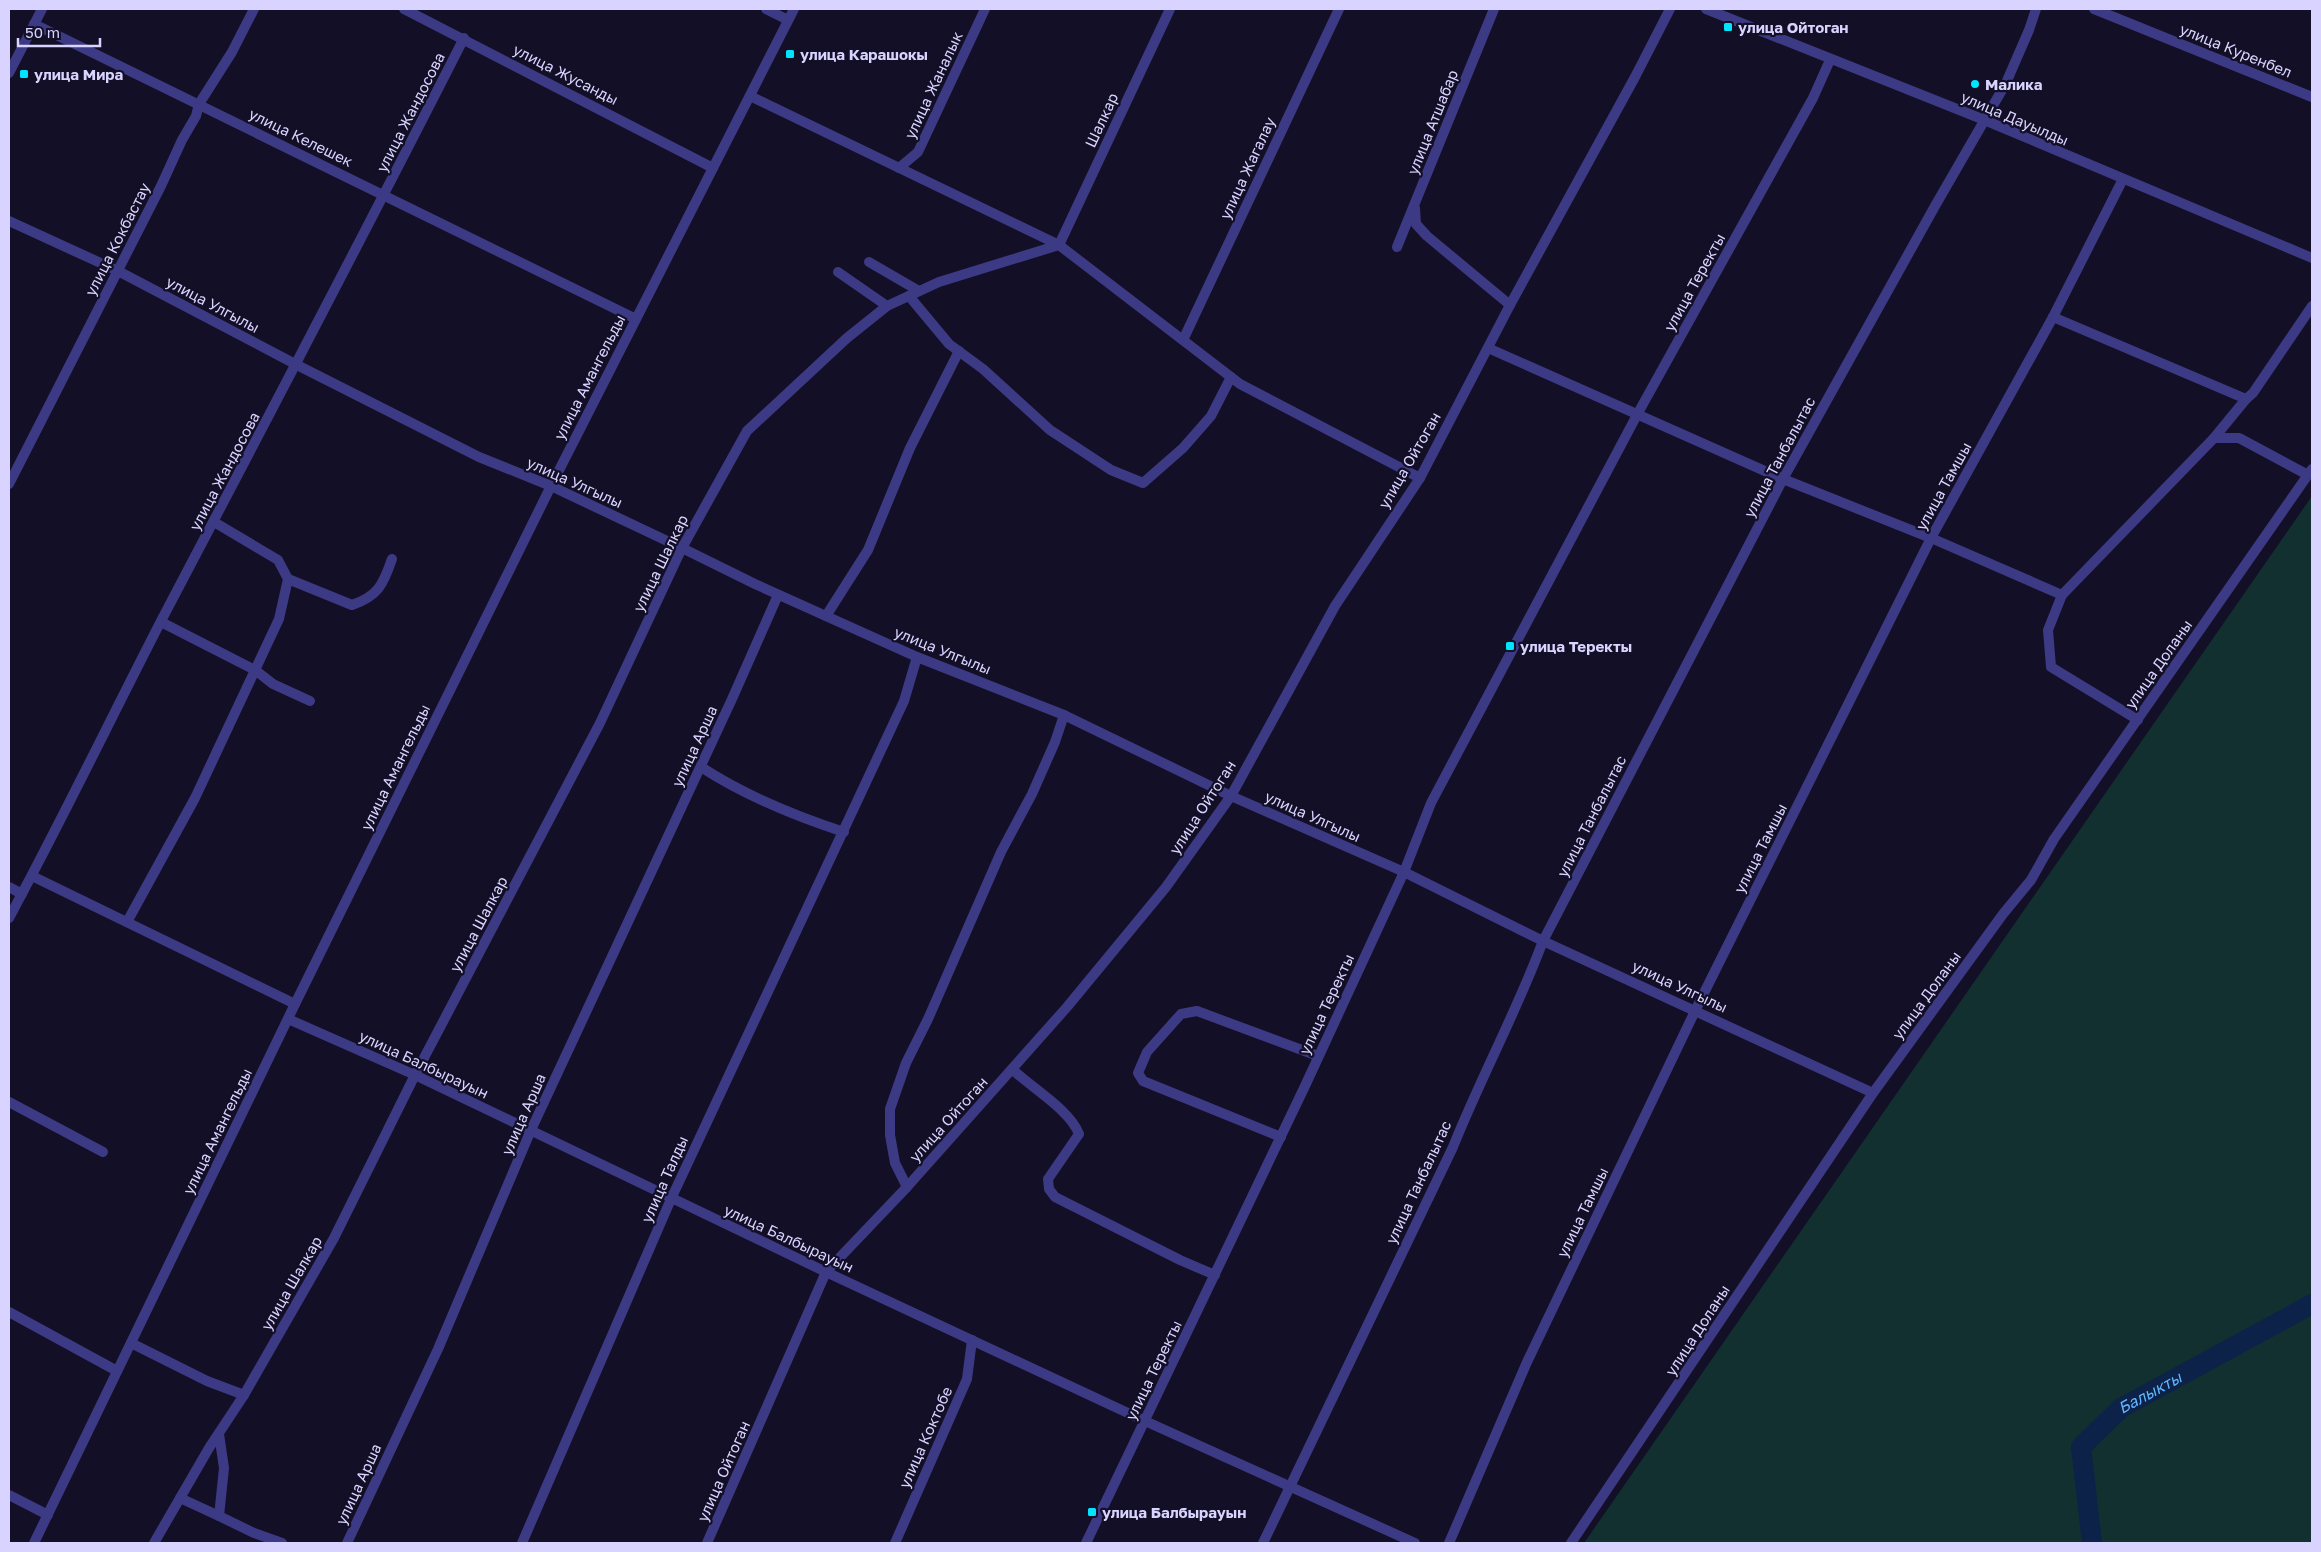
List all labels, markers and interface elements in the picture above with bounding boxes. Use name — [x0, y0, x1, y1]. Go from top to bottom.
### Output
scale bar — [18, 15, 100, 47]
place label: улица Ойтоган — [1738, 18, 1849, 36]
street label: улица Куренбел — [2177, 19, 2295, 81]
marker: улица Ойтоган — [1722, 21, 1734, 33]
text: 50 m — [25, 23, 60, 41]
street label: улица Жаналык — [900, 28, 966, 142]
street label: улица Жусанды — [510, 40, 622, 108]
place label: улица Карашокы — [800, 45, 928, 63]
marker: улица Карашокы — [784, 48, 796, 60]
street label: улица Жандосова — [372, 49, 448, 175]
place label: улица Мира — [34, 65, 124, 83]
street label: улица Атшабар — [1403, 67, 1461, 177]
marker: улица Мира — [18, 68, 30, 80]
place label: Малика — [1985, 75, 2043, 93]
marker: Малика — [1969, 78, 1981, 90]
street label: улица Дауылды — [1959, 87, 2071, 149]
street label: Шалкар — [1081, 90, 1121, 150]
street label: улица Келешек — [246, 104, 356, 170]
street label: улица Жагалау — [1215, 113, 1279, 222]
street label: улица Кокбастау — [81, 179, 154, 299]
street label: улица Теректы — [1660, 230, 1728, 334]
street label: улица Улгылы — [163, 272, 263, 336]
street label: улица Амангельды — [550, 311, 628, 443]
street label: улица Танбалытас — [1740, 394, 1818, 520]
street label: улица Жандосова — [185, 409, 263, 533]
street label: улица Ойтоган — [1374, 409, 1444, 511]
street label: улица Тамшы — [1911, 439, 1975, 533]
street label: улица Улгылы — [524, 453, 626, 511]
street label: улица Шалкар — [629, 512, 691, 614]
street label: улица Доланы — [2121, 616, 2195, 712]
street label: улица Улгылы — [892, 622, 994, 678]
place label: улица Теректы — [1520, 637, 1632, 655]
marker: улица Теректы — [1504, 640, 1516, 652]
street label: улица Амангельды — [357, 701, 433, 833]
street label: улица Арша — [667, 702, 721, 790]
street label: улица Танбалытас — [1553, 752, 1629, 880]
street label: улица Ойтоган — [1165, 757, 1239, 857]
street label: улица Улгылы — [1262, 787, 1364, 845]
street label: улица Тамшы — [1730, 800, 1790, 896]
street label: улица Шалкар — [445, 873, 511, 975]
street label: улица Доланы — [1888, 947, 1964, 1043]
street label: улица Теректы — [1295, 951, 1357, 1057]
street label: улица Улгылы — [1630, 956, 1730, 1016]
street label: улица Балбырауын — [356, 1026, 492, 1102]
street label: улица Амангельды — [179, 1065, 255, 1197]
street label: улица Арша — [497, 1070, 549, 1158]
street label: улица Ойтоган — [905, 1073, 991, 1165]
street label: улица Танбалытас — [1382, 1117, 1454, 1247]
street label: улица Талды — [637, 1133, 691, 1225]
street label: улица Тамшы — [1552, 1164, 1612, 1260]
street label: улица Балбырауын — [721, 1200, 857, 1276]
street label: улица Шалкар — [257, 1233, 325, 1333]
street label: улица Доланы — [1661, 1281, 1733, 1379]
street label: улица Теректы — [1121, 1317, 1185, 1423]
water label: Балыкты — [2114, 1366, 2186, 1418]
street label: улица Коктобе — [895, 1383, 956, 1491]
street label: улица Ойтоган — [693, 1418, 753, 1524]
street label: улица Арша — [331, 1440, 385, 1528]
place label: улица Балбырауын — [1102, 1503, 1246, 1521]
marker: улица Балбырауын — [1086, 1506, 1098, 1518]

